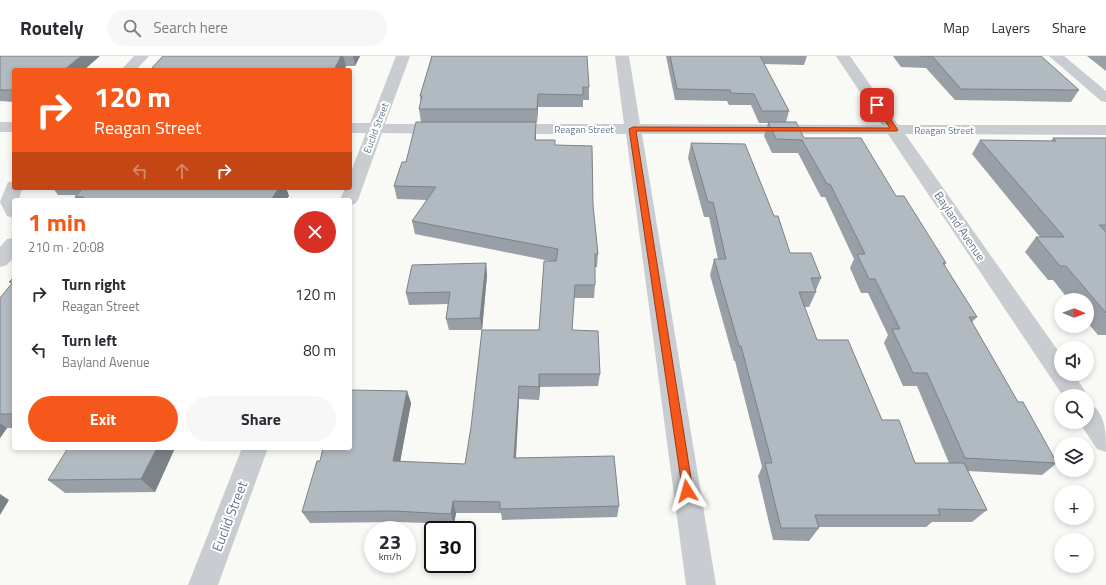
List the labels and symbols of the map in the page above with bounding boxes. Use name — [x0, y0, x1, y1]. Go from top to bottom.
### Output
pin — [860, 88, 894, 122]
street label: Euclid Street — [360, 100, 393, 155]
street label: Reagan Street — [554, 122, 614, 137]
street label: Reagan Street — [914, 123, 974, 138]
street label: Bayland Avenue — [930, 187, 990, 265]
north arrow — [1054, 293, 1094, 333]
position arrow — [666, 470, 708, 512]
street label: Euclid Street — [206, 478, 252, 554]
speed limit sign: 30 — [424, 521, 476, 573]

